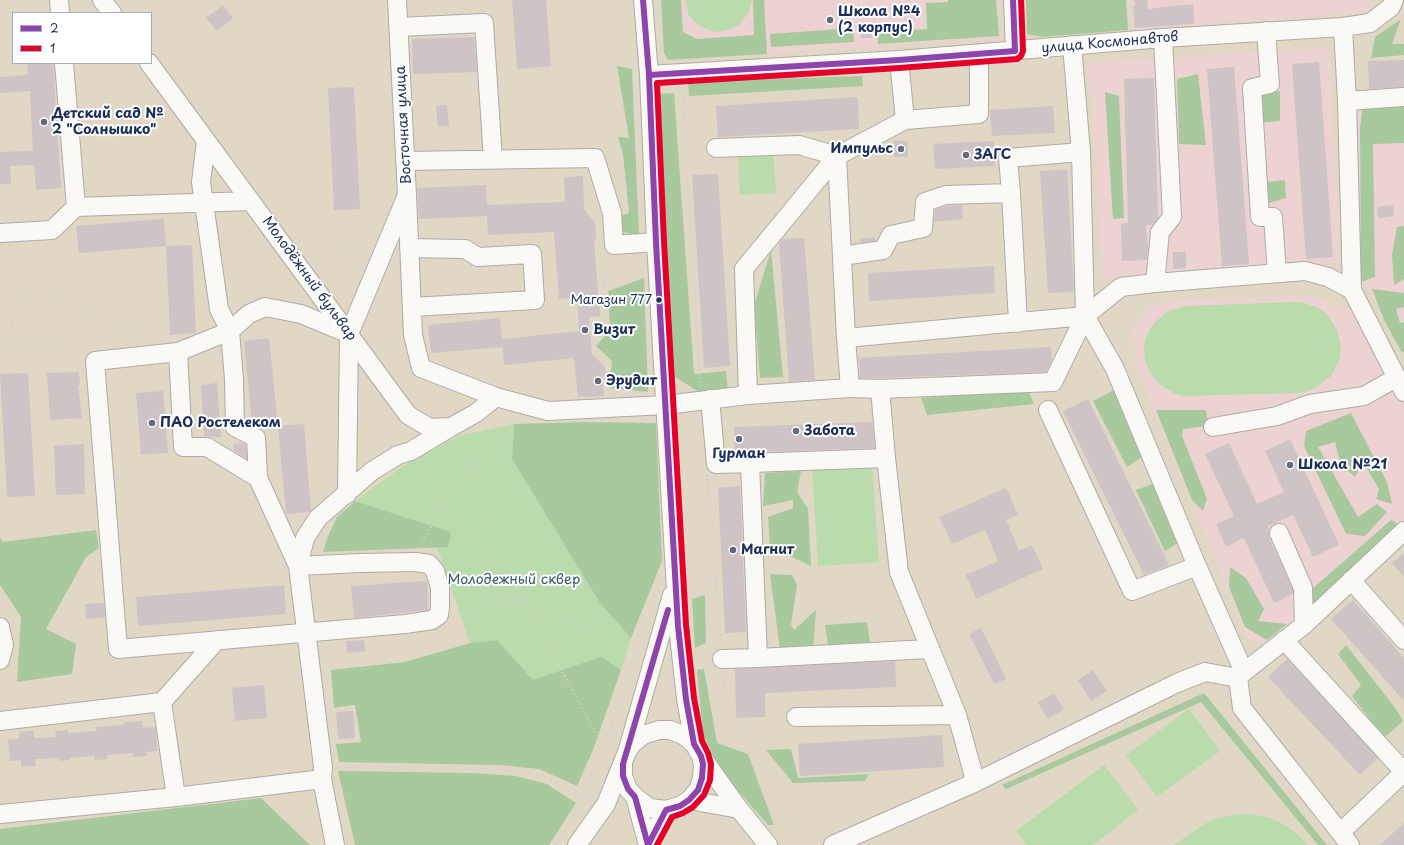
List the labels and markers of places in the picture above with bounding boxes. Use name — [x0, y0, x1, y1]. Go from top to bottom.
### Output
place label: Школа №4 (2 корпус) — [838, 4, 920, 36]
marker: Школа №4 (2 корпус) — [825, 15, 835, 25]
place label: Детский сад № 2 "Солнышко" — [52, 106, 163, 138]
marker: Детский сад № 2 "Солнышко" — [39, 117, 49, 127]
place label: Импульс — [831, 141, 893, 157]
marker: Импульс — [896, 144, 906, 154]
place label: ЗАГС — [974, 147, 1011, 163]
marker: ЗАГС — [961, 150, 971, 160]
place label: Магазин 777 — [570, 292, 652, 308]
marker: Магазин 777 — [654, 295, 664, 305]
place label: Визит — [593, 322, 635, 338]
marker: Визит — [580, 325, 590, 335]
place label: Эрудит — [606, 373, 657, 389]
marker: Эрудит — [593, 376, 603, 386]
place label: ПАО Ростелеком — [160, 415, 281, 431]
marker: ПАО Ростелеком — [147, 418, 157, 428]
place label: Забота — [804, 423, 855, 439]
marker: Забота — [791, 426, 801, 436]
marker: Гурман — [734, 434, 744, 444]
place label: Гурман — [712, 446, 766, 462]
place label: Школа №21 — [1298, 457, 1387, 473]
marker: Школа №21 — [1285, 460, 1295, 470]
place label: Магнит — [741, 542, 794, 558]
marker: Магнит — [728, 545, 738, 555]

